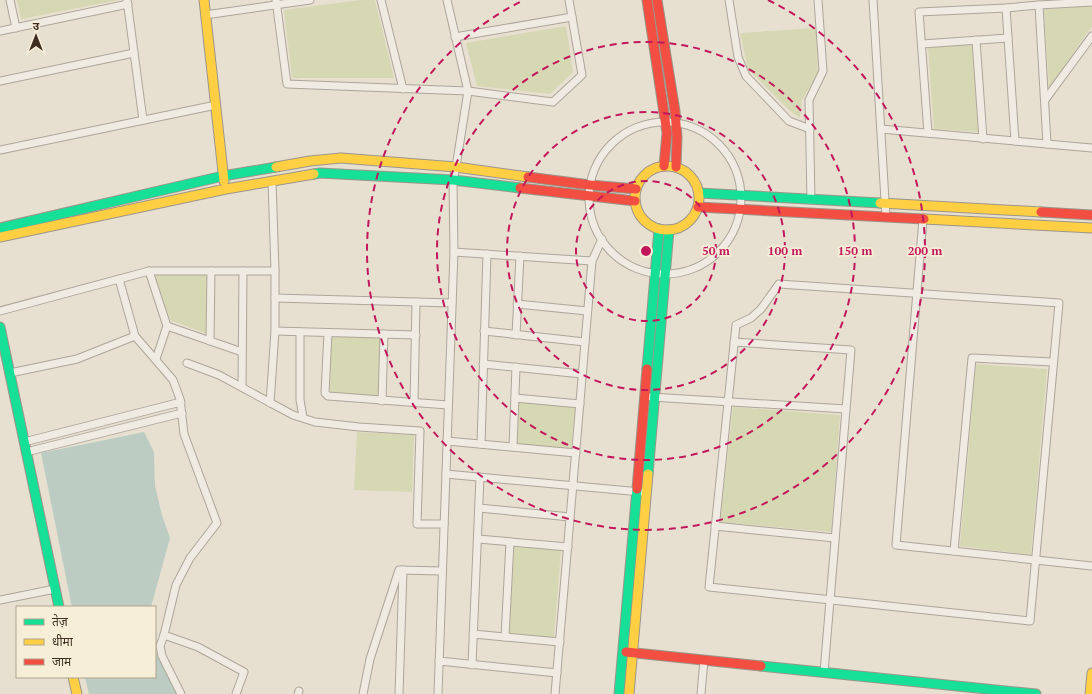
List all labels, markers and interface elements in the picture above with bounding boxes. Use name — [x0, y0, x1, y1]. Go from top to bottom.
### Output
north arrow — [16, 16, 56, 56]
text: उ — [33, 19, 40, 33]
text: 50 m — [702, 243, 730, 258]
text: 100 m — [768, 243, 802, 258]
text: 150 m — [838, 243, 872, 258]
text: 200 m — [908, 243, 942, 258]
centre of rings — [639, 244, 653, 258]
legend — [16, 606, 156, 678]
text: तेज़ — [52, 614, 69, 629]
text: धीमा — [52, 634, 74, 649]
text: जाम — [52, 654, 72, 669]

